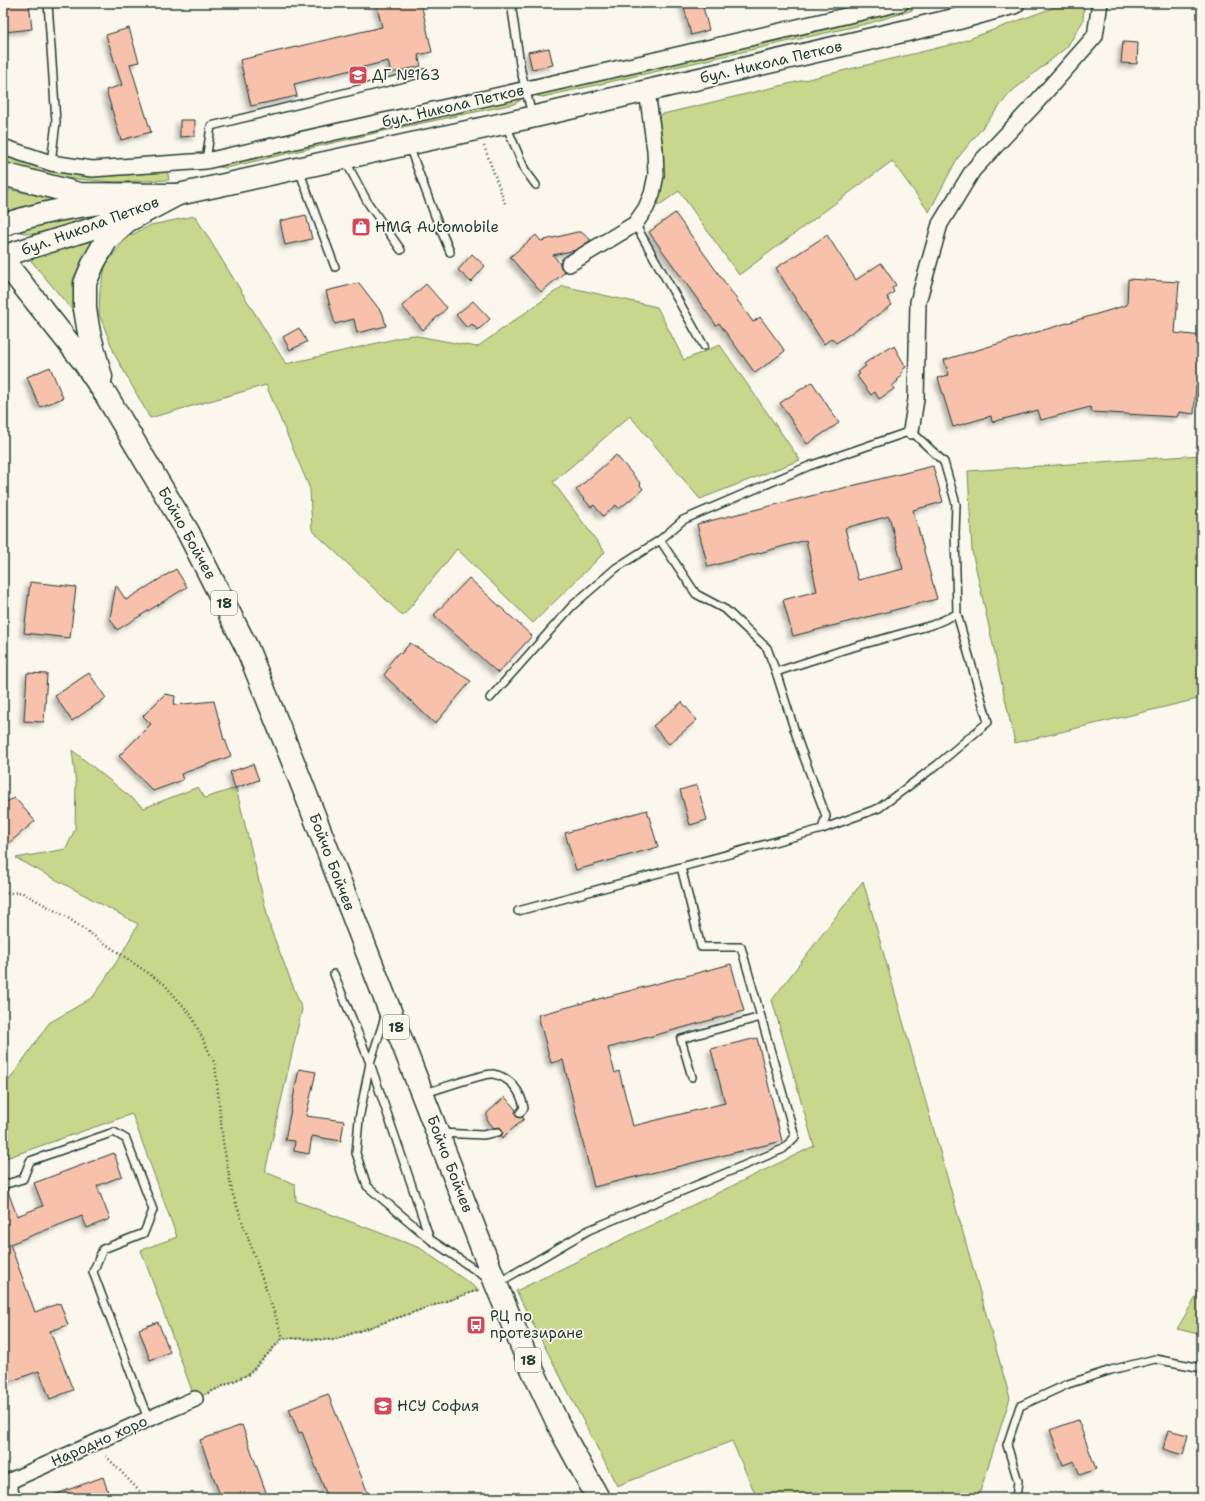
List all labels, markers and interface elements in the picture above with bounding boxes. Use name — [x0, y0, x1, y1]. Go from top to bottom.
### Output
street label: бул. Никола Петков — [698, 36, 844, 88]
school or university icon: ДГ №163 — [347, 64, 369, 86]
place label: ДГ №163 — [372, 65, 440, 85]
street label: бул. Никола Петков — [380, 80, 526, 132]
street label: бул. Никола Петков — [18, 192, 162, 260]
shop icon: HMG Automobile — [350, 216, 372, 238]
place label: HMG Automobile — [375, 217, 499, 237]
street label: Бойчо Бойчев — [153, 483, 221, 583]
road number: 18 — [211, 591, 237, 615]
street label: Бойчо Бойчев — [304, 810, 360, 914]
road number: 18 — [383, 1015, 409, 1039]
street label: Бойчо Бойчев — [422, 1112, 478, 1216]
place label: РЦ по протезиране — [490, 1306, 584, 1343]
bus stop icon: РЦ по протезиране — [465, 1314, 487, 1336]
road number: 18 — [515, 1348, 541, 1372]
school or university icon: НСУ София — [372, 1395, 394, 1417]
place label: НСУ София — [397, 1396, 479, 1416]
street label: Народно хоро — [48, 1411, 150, 1471]

